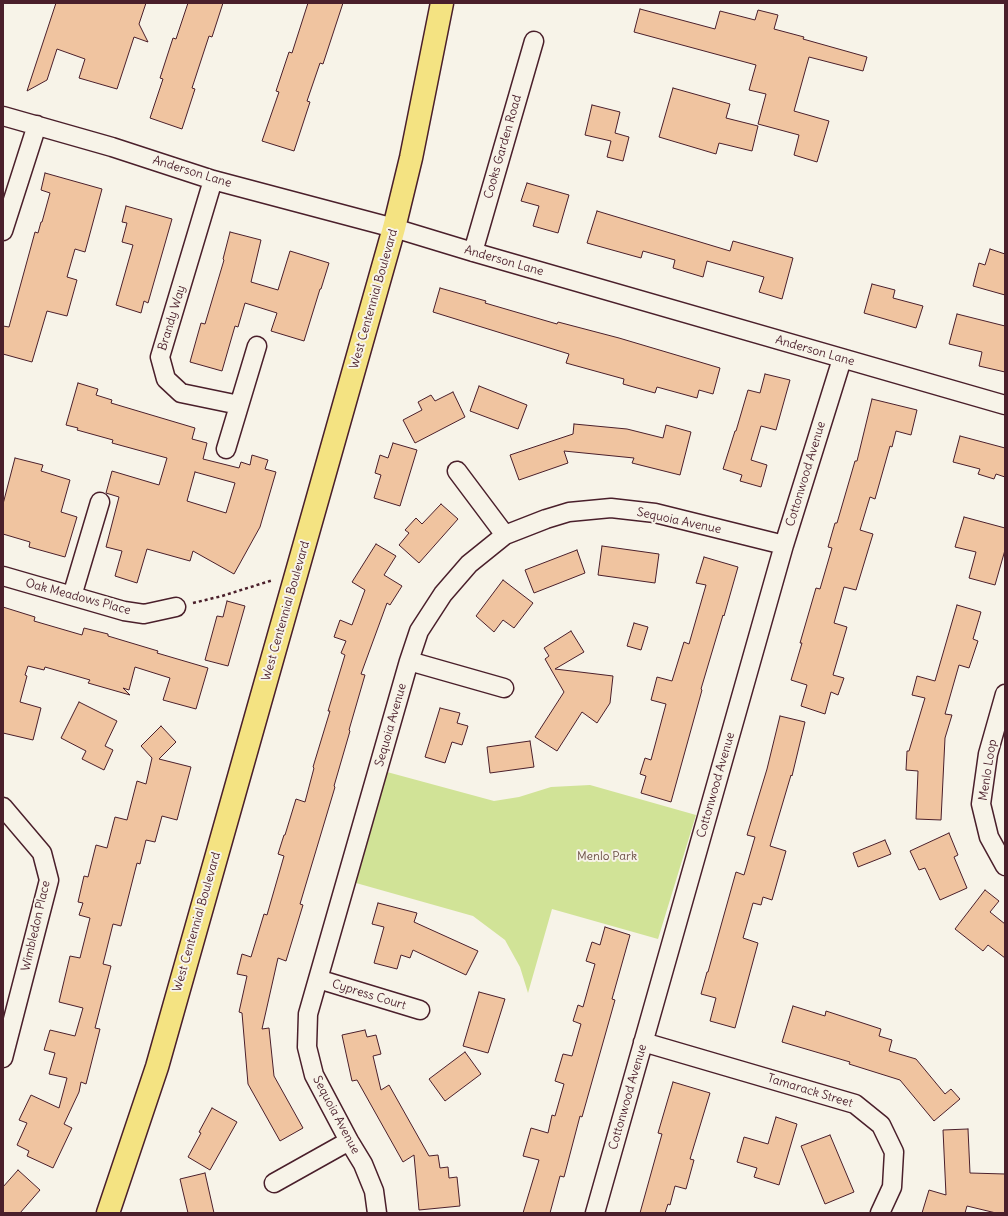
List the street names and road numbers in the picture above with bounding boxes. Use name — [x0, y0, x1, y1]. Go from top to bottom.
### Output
street label: Cooks Garden Road — [481, 93, 525, 201]
street label: Anderson Lane — [151, 153, 233, 191]
street label: West Centennial Boulevard — [347, 227, 401, 371]
street label: Anderson Lane — [463, 243, 545, 279]
street label: Brandy Way — [155, 284, 189, 352]
street label: Anderson Lane — [774, 333, 856, 369]
street label: Cottonwood Avenue — [783, 420, 829, 528]
street label: Sequoia Avenue — [635, 505, 723, 537]
street label: West Centennial Boulevard — [259, 539, 313, 683]
street label: Oak Meadows Place — [24, 576, 132, 618]
street label: Sequoia Avenue — [372, 682, 410, 768]
street label: Cottonwood Avenue — [694, 731, 738, 839]
street label: Menlo Loop — [976, 738, 1000, 802]
street label: West Centennial Boulevard — [170, 850, 224, 994]
street label: Wimbledon Place — [19, 879, 53, 973]
street label: Cypress Court — [330, 977, 408, 1013]
street label: Cottonwood Avenue — [606, 1043, 650, 1151]
street label: Tamarack Street — [766, 1071, 854, 1111]
street label: Sequoia Avenue — [309, 1074, 363, 1156]

